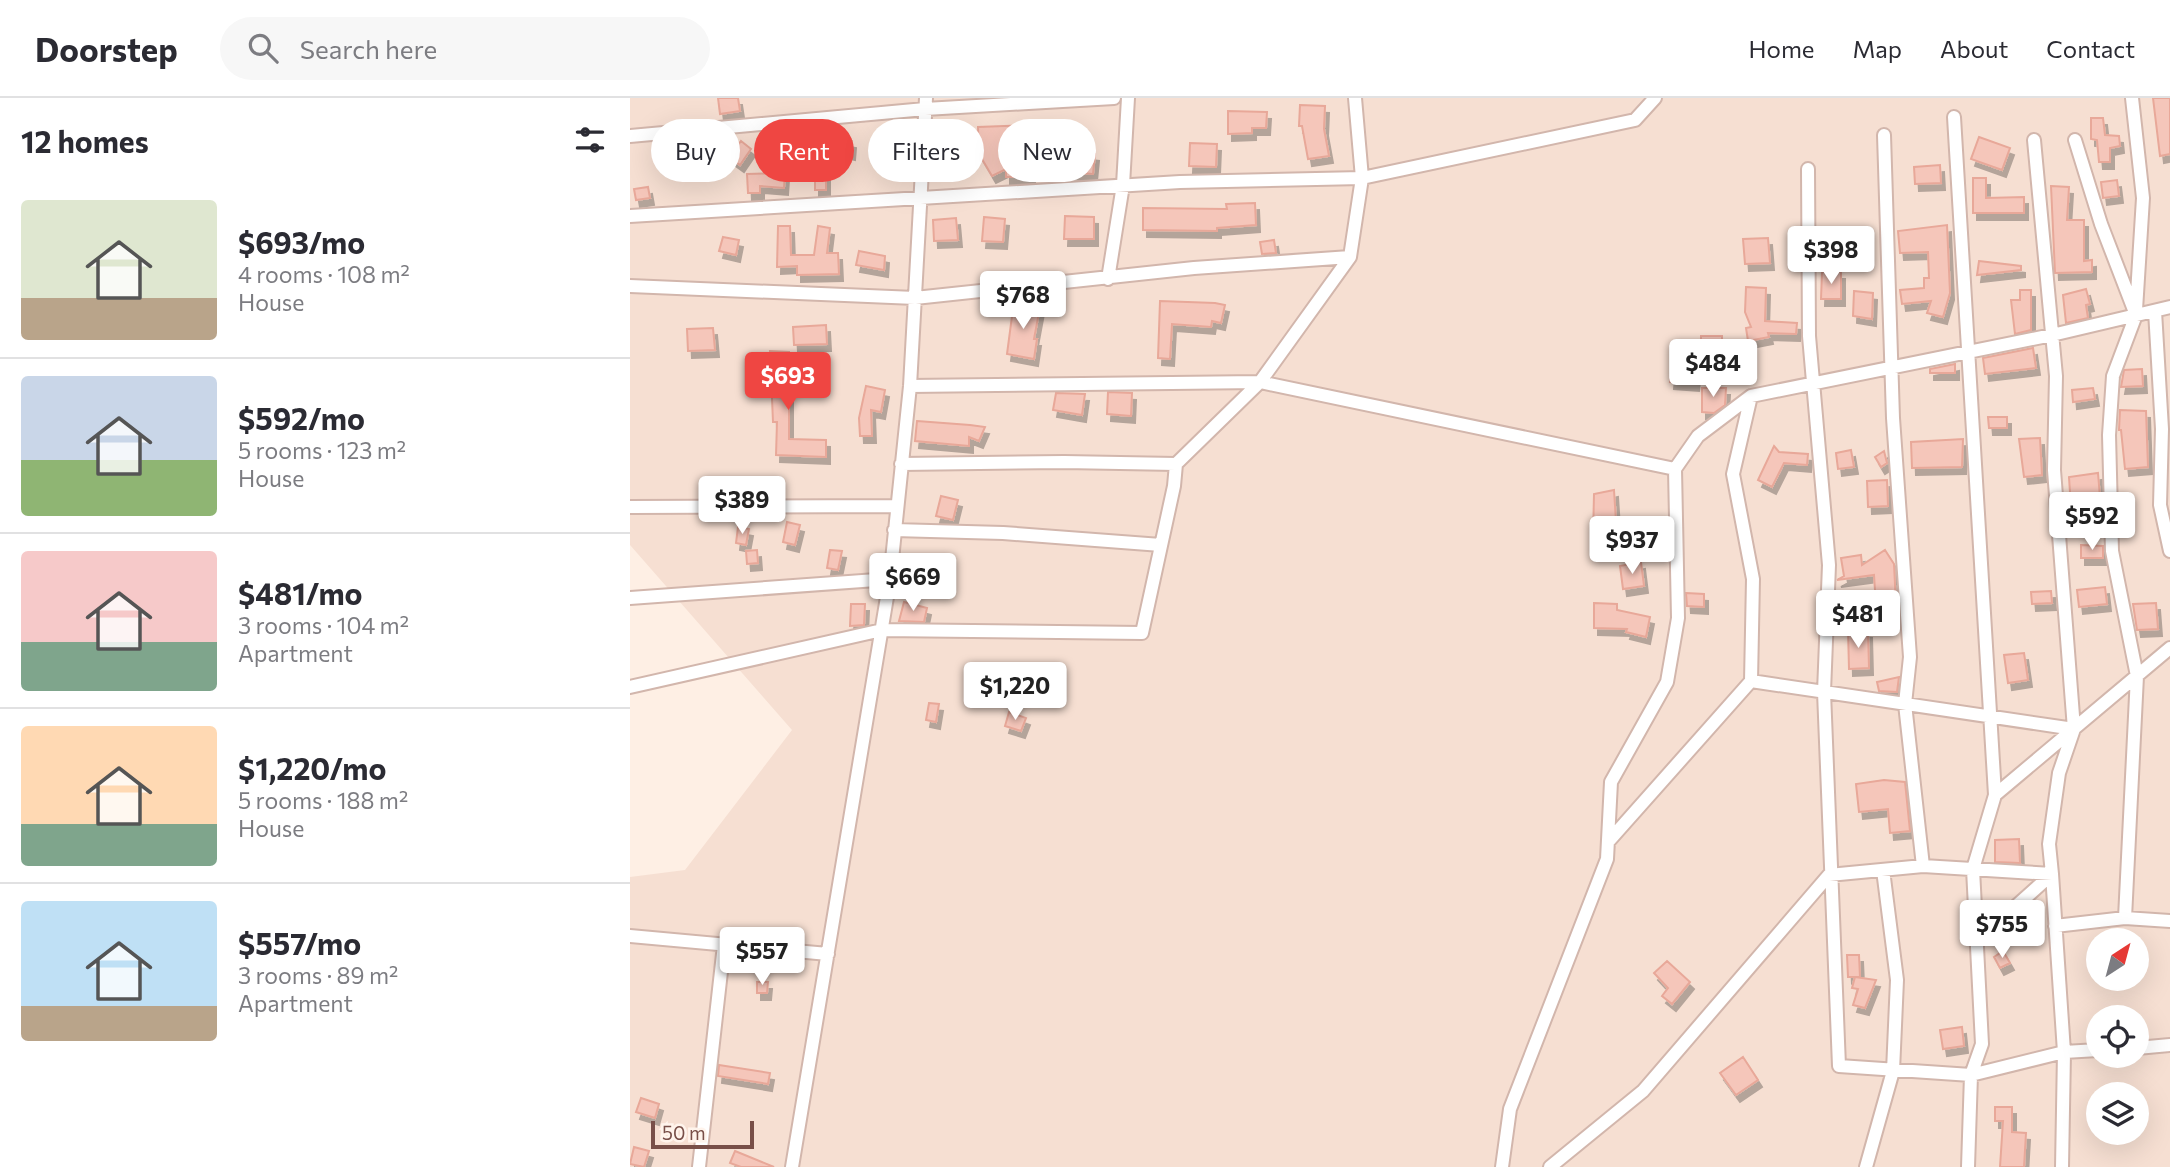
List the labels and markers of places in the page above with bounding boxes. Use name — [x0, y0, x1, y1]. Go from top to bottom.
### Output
pin: $398 — [1790, 226, 1872, 286]
pin: $768 — [982, 272, 1064, 331]
pin: $484 — [1672, 340, 1754, 399]
pin: $693 — [747, 352, 829, 412]
pin: $389 — [701, 476, 783, 536]
pin: $592 — [2051, 492, 2133, 552]
pin: $937 — [1591, 517, 1673, 576]
pin: $669 — [872, 554, 954, 613]
pin: $481 — [1817, 590, 1899, 650]
pin: $1,220 — [958, 662, 1072, 722]
pin: $755 — [1961, 900, 2043, 960]
pin: $557 — [721, 928, 803, 987]

